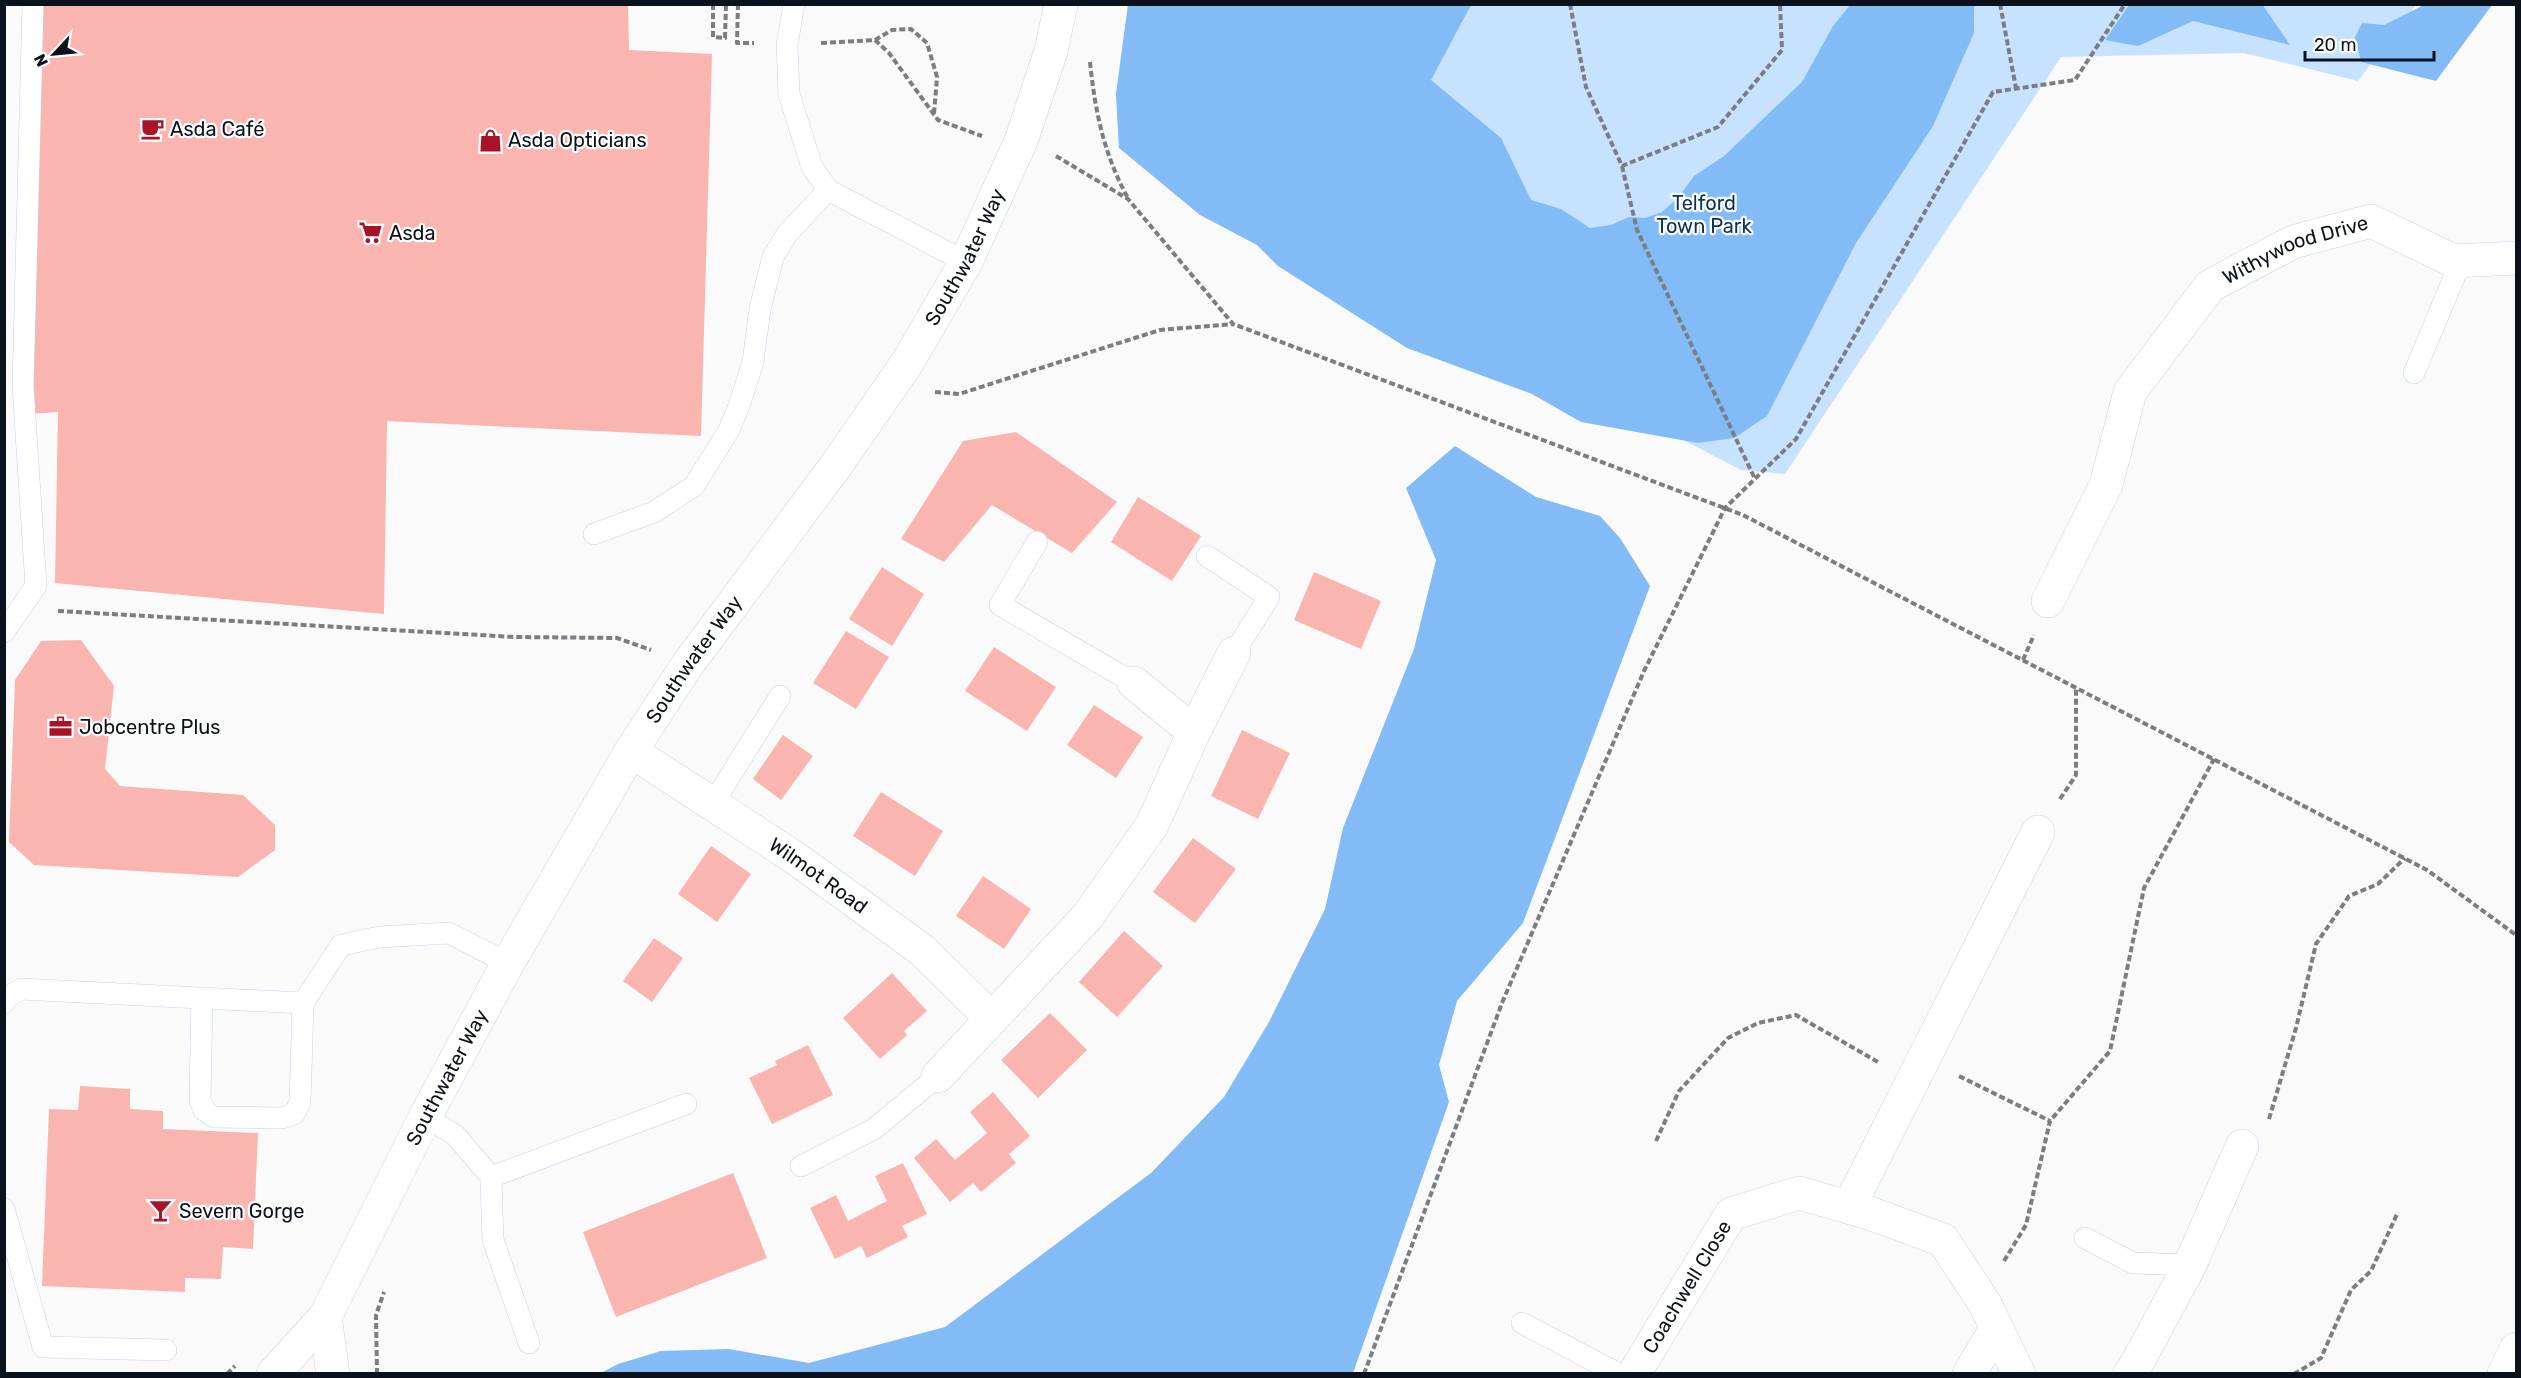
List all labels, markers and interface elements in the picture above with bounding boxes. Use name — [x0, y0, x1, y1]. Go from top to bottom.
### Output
north arrow — [24, 24, 84, 84]
scale bar — [2305, 24, 2434, 62]
text: 20 m — [2314, 34, 2356, 56]
text: N — [30, 51, 52, 70]
cafe icon: Asda Café — [139, 116, 165, 142]
place label: Asda Café — [170, 117, 264, 141]
shop icon: Asda Opticians — [477, 127, 503, 153]
place label: Asda Opticians — [508, 128, 647, 152]
street label: Southwater Way — [920, 185, 1010, 330]
park label: Telford Town Park — [1656, 191, 1752, 238]
street label: Withywood Drive — [2218, 210, 2371, 289]
supermarket icon: Asda — [358, 220, 384, 246]
place label: Asda — [389, 221, 436, 245]
street label: Southwater Way — [641, 591, 747, 728]
office icon: Jobcentre Plus — [48, 714, 74, 740]
place label: Jobcentre Plus — [79, 715, 221, 739]
street label: Wilmot Road — [765, 832, 872, 919]
street label: Southwater Way — [401, 1005, 493, 1149]
bar icon: Severn Gorge — [148, 1198, 174, 1224]
place label: Severn Gorge — [179, 1199, 304, 1223]
street label: Coachwell Close — [1637, 1216, 1736, 1358]

